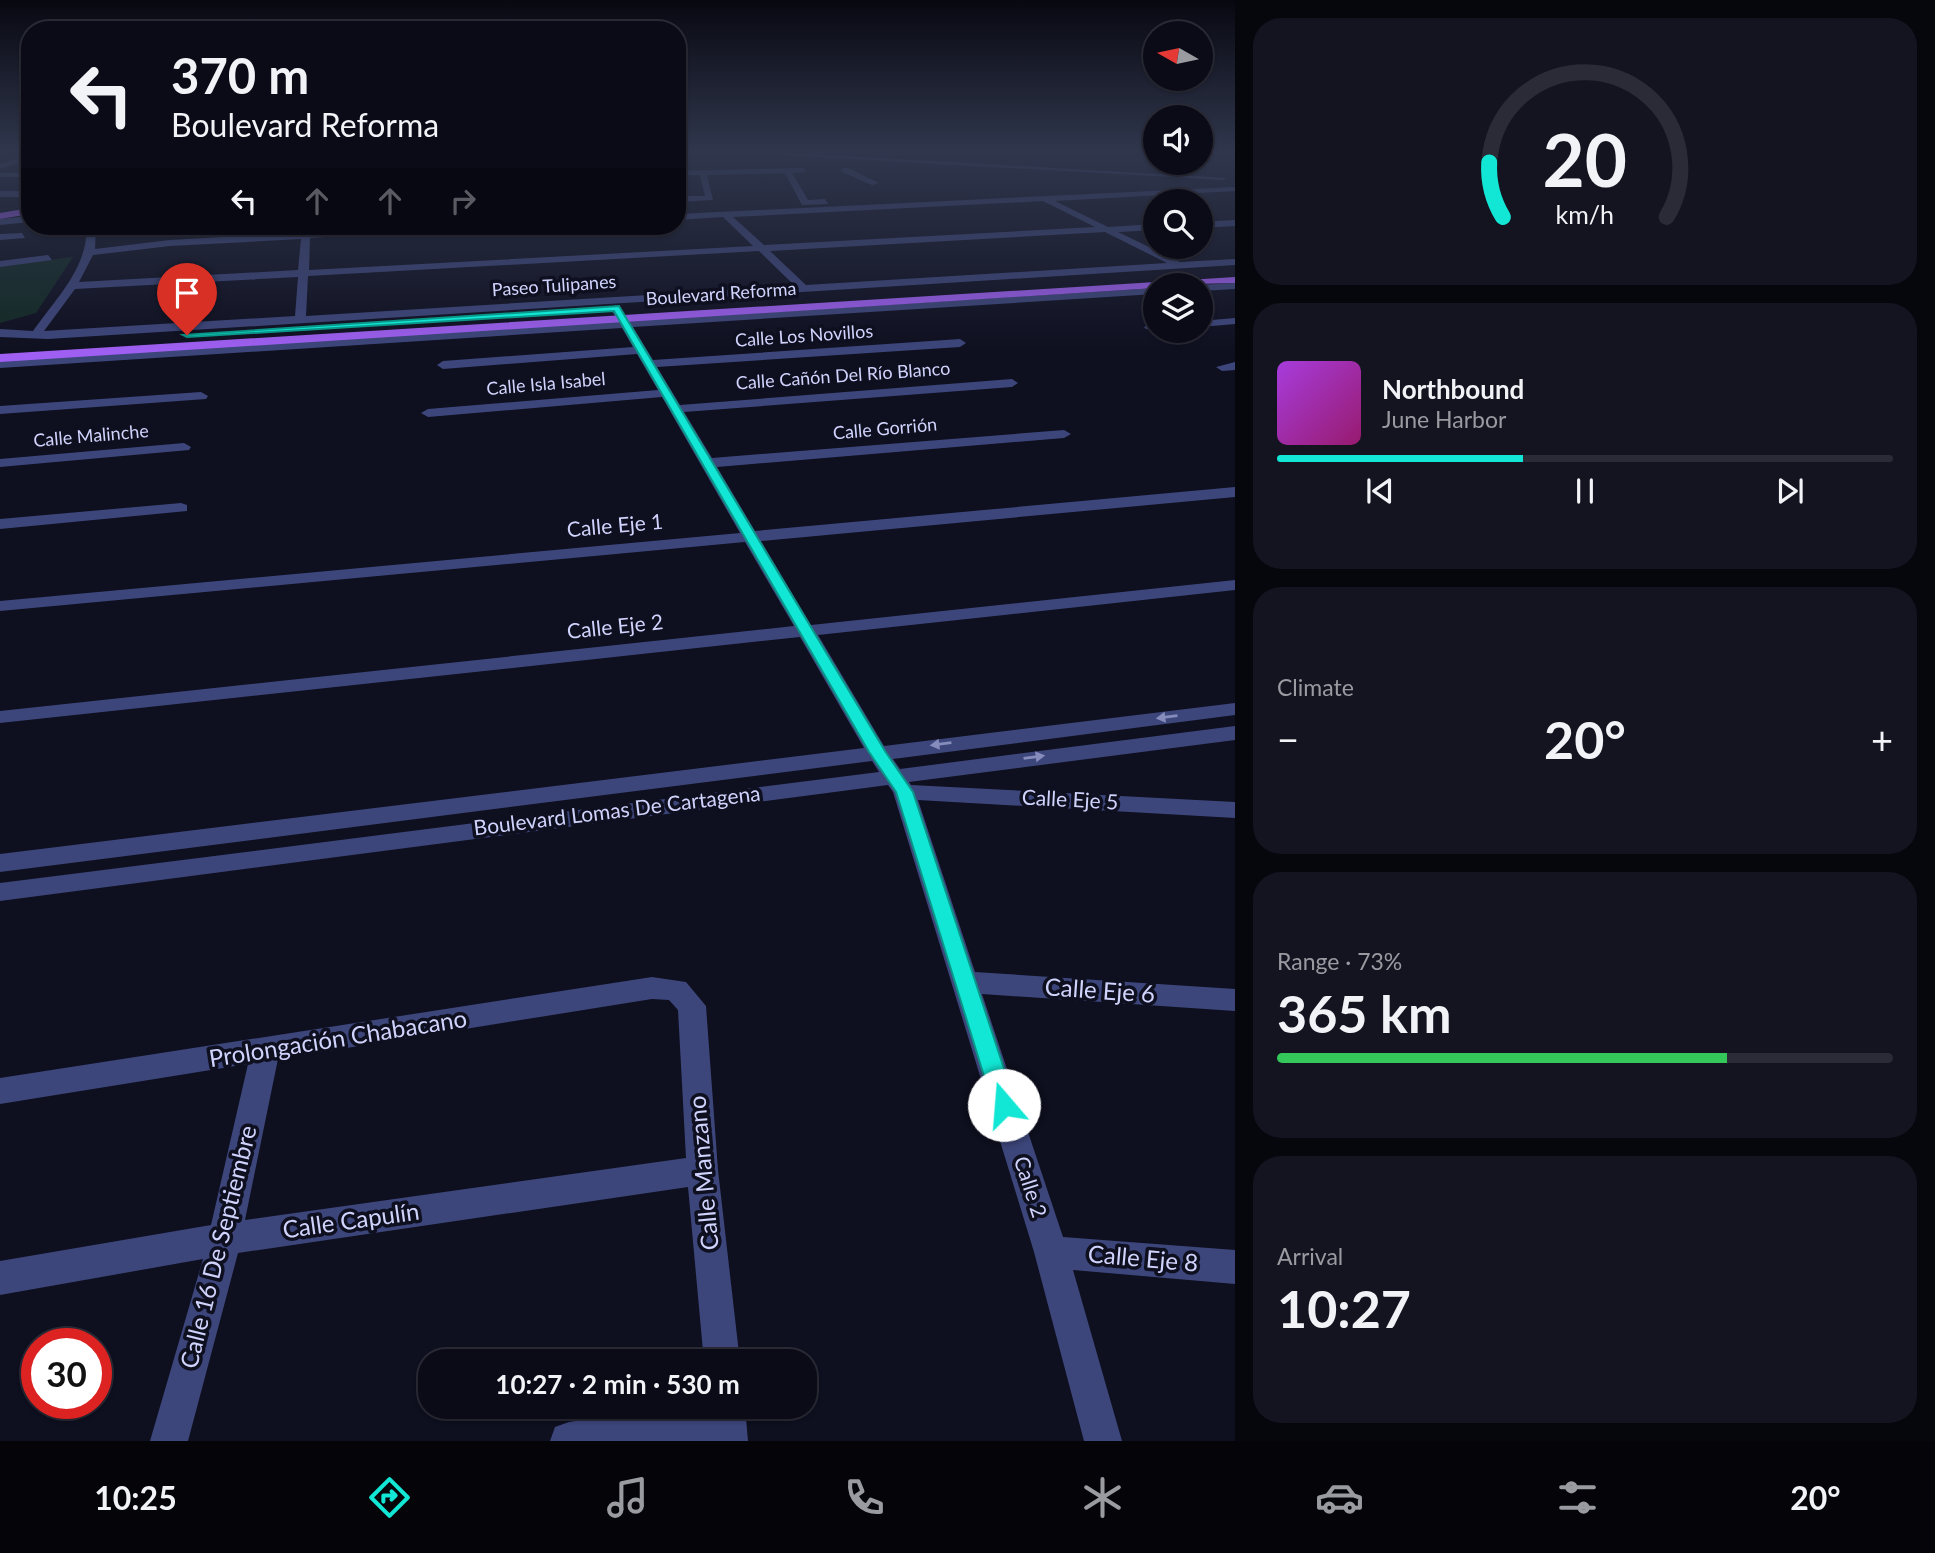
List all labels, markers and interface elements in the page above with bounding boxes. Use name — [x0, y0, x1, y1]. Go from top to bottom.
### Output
north arrow — [1143, 21, 1213, 91]
map controls — [1143, 21, 1213, 343]
text: 370 m — [171, 46, 309, 104]
icon: left — [56, 49, 147, 140]
text: Boulevard Reforma — [171, 105, 439, 144]
button: sound — [1143, 105, 1213, 175]
text: 20 — [1543, 116, 1627, 204]
icon: left — [225, 182, 263, 220]
icon: ahead — [298, 182, 336, 220]
icon: ahead — [371, 182, 409, 220]
icon: right — [444, 182, 482, 220]
button: search — [1143, 189, 1213, 259]
text: km/h — [1556, 199, 1614, 229]
pin — [157, 263, 217, 335]
street label: Paseo Tulipanes — [491, 270, 617, 300]
button: layers — [1143, 273, 1213, 343]
icon: arrive — [168, 274, 206, 312]
street label: Boulevard Reforma — [645, 277, 797, 309]
street label: Calle Los Novillos — [734, 319, 874, 351]
street label: Calle Cañón Del Río Blanco — [735, 357, 951, 393]
street label: Calle Isla Isabel — [486, 367, 606, 399]
text: Northbound — [1382, 373, 1524, 405]
text: June Harbor — [1382, 405, 1506, 433]
street label: Calle Gorrión — [832, 412, 938, 444]
street label: Calle Malinche — [32, 419, 150, 451]
icon: previous — [1361, 472, 1399, 510]
icon: pause — [1566, 472, 1604, 510]
icon: next — [1771, 472, 1809, 510]
street label: Calle Eje 1 — [566, 508, 664, 541]
street label: Calle Eje 2 — [565, 608, 664, 643]
text: Climate — [1277, 673, 1354, 701]
text: 20° — [1544, 708, 1626, 770]
one-way arrow — [1156, 711, 1178, 722]
text: − — [1277, 716, 1299, 762]
text: + — [1871, 716, 1893, 762]
one-way arrow — [930, 738, 952, 749]
one-way arrow — [1023, 752, 1045, 763]
street label: Boulevard Lomas De Cartagena — [472, 780, 762, 840]
street label: Calle Eje 5 — [1021, 783, 1119, 814]
text: Range · 73% — [1277, 947, 1402, 975]
street label: Calle Eje 6 — [1044, 971, 1156, 1008]
text: 365 km — [1277, 982, 1451, 1044]
street label: Prolongación Chabacano — [207, 1003, 469, 1072]
position arrow — [967, 1068, 1041, 1142]
street label: Calle Manzano — [681, 1095, 724, 1252]
street label: Calle 16 De Septiembre — [173, 1122, 262, 1371]
street label: Calle 2 — [1010, 1153, 1053, 1220]
street label: Calle Capulín — [281, 1196, 421, 1243]
street label: Calle Eje 8 — [1087, 1238, 1199, 1277]
text: Arrival — [1277, 1242, 1343, 1270]
text: 10:27 — [1277, 1277, 1411, 1339]
speed limit sign: 30 — [21, 1328, 112, 1419]
text: 10:27 · 2 min · 530 m — [495, 1368, 740, 1400]
icon: directions — [365, 1473, 414, 1522]
icon: music — [603, 1473, 652, 1522]
icon: phone — [840, 1473, 889, 1522]
icon: climate — [1078, 1473, 1127, 1522]
icon: car — [1315, 1473, 1364, 1522]
icon: filters — [1553, 1473, 1602, 1522]
text: 10:25 — [94, 1478, 177, 1517]
text: 20° — [1790, 1478, 1841, 1517]

